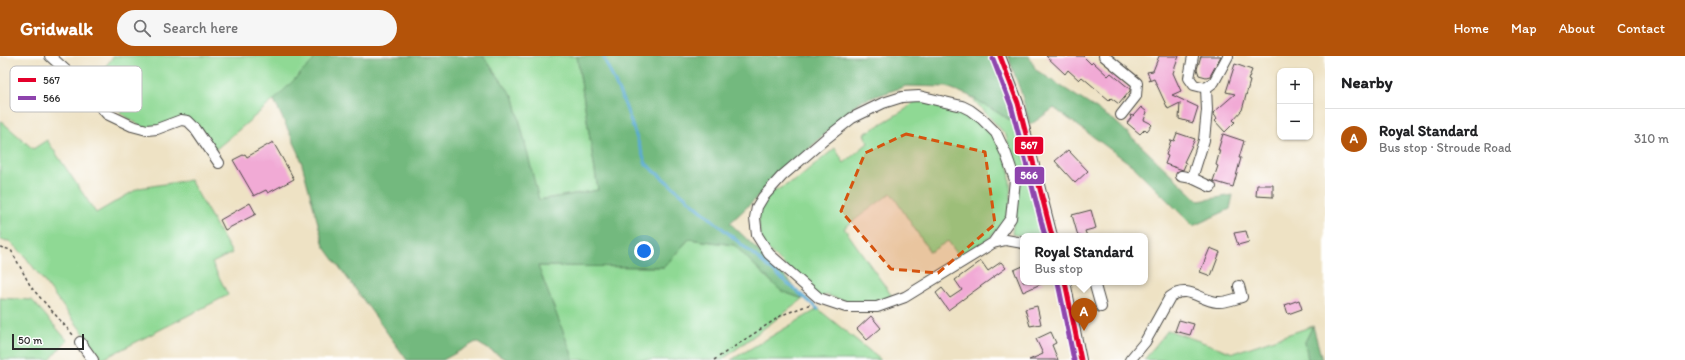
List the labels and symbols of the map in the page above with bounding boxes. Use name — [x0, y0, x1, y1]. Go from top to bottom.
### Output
legend — [10, 66, 142, 112]
text: 567 — [43, 74, 61, 87]
text: 566 — [43, 92, 61, 105]
line badge: 567 — [1014, 136, 1044, 155]
text: 567 — [1020, 139, 1038, 152]
line badge: 566 — [1014, 166, 1045, 185]
text: 566 — [1020, 169, 1038, 182]
your location — [634, 241, 654, 261]
pin: A — [1071, 298, 1097, 331]
scale bar — [12, 332, 84, 351]

